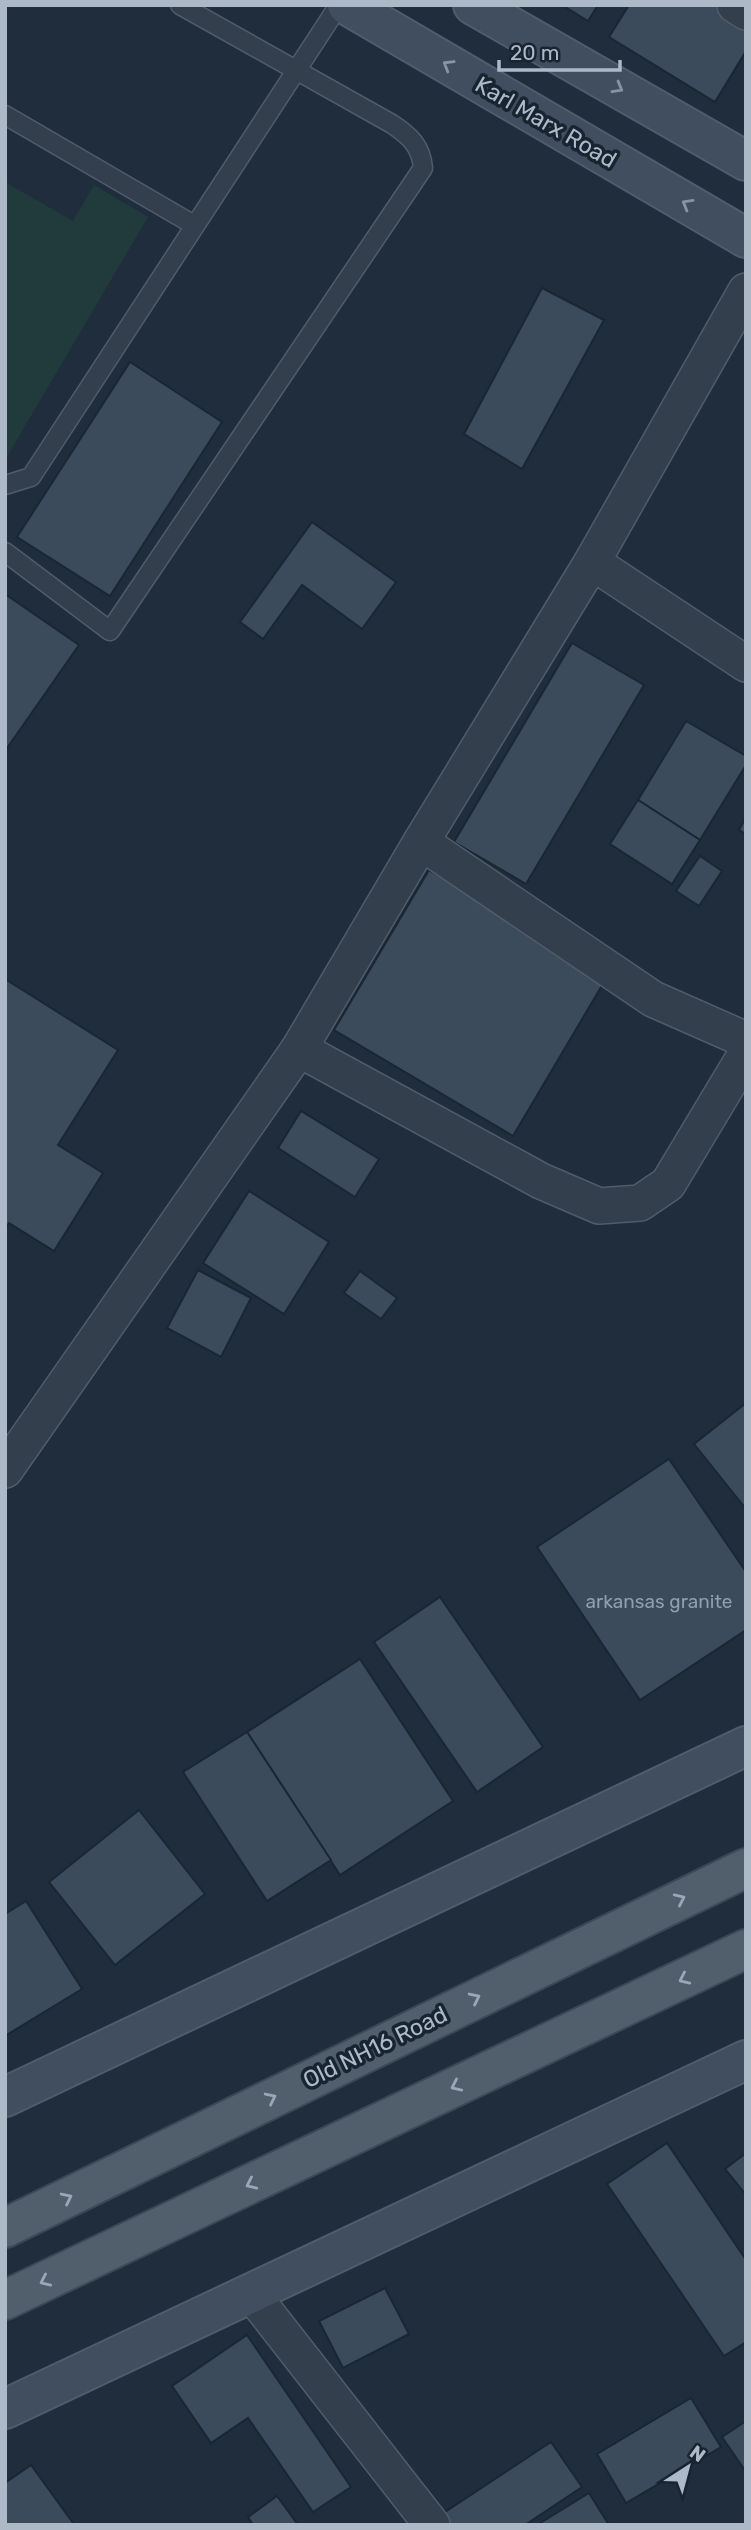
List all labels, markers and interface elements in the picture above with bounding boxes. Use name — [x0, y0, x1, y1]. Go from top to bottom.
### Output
scale bar — [499, 28, 620, 72]
text: 20 m — [510, 40, 559, 65]
one-way arrow — [442, 60, 455, 73]
street label: Karl Marx Road — [470, 70, 622, 174]
one-way arrow — [610, 80, 623, 93]
one-way arrow — [681, 199, 694, 212]
house number: arkansas granite — [586, 1590, 732, 1613]
one-way arrow — [673, 1893, 685, 1907]
one-way arrow — [679, 1970, 691, 1984]
one-way arrow — [468, 1992, 480, 2006]
street label: Old NH16 Road — [298, 2000, 452, 2094]
one-way arrow — [451, 2078, 463, 2092]
one-way arrow — [264, 2092, 276, 2106]
one-way arrow — [246, 2175, 258, 2189]
one-way arrow — [60, 2192, 72, 2206]
one-way arrow — [40, 2273, 52, 2287]
north arrow — [653, 2432, 723, 2502]
text: N — [685, 2440, 710, 2467]

